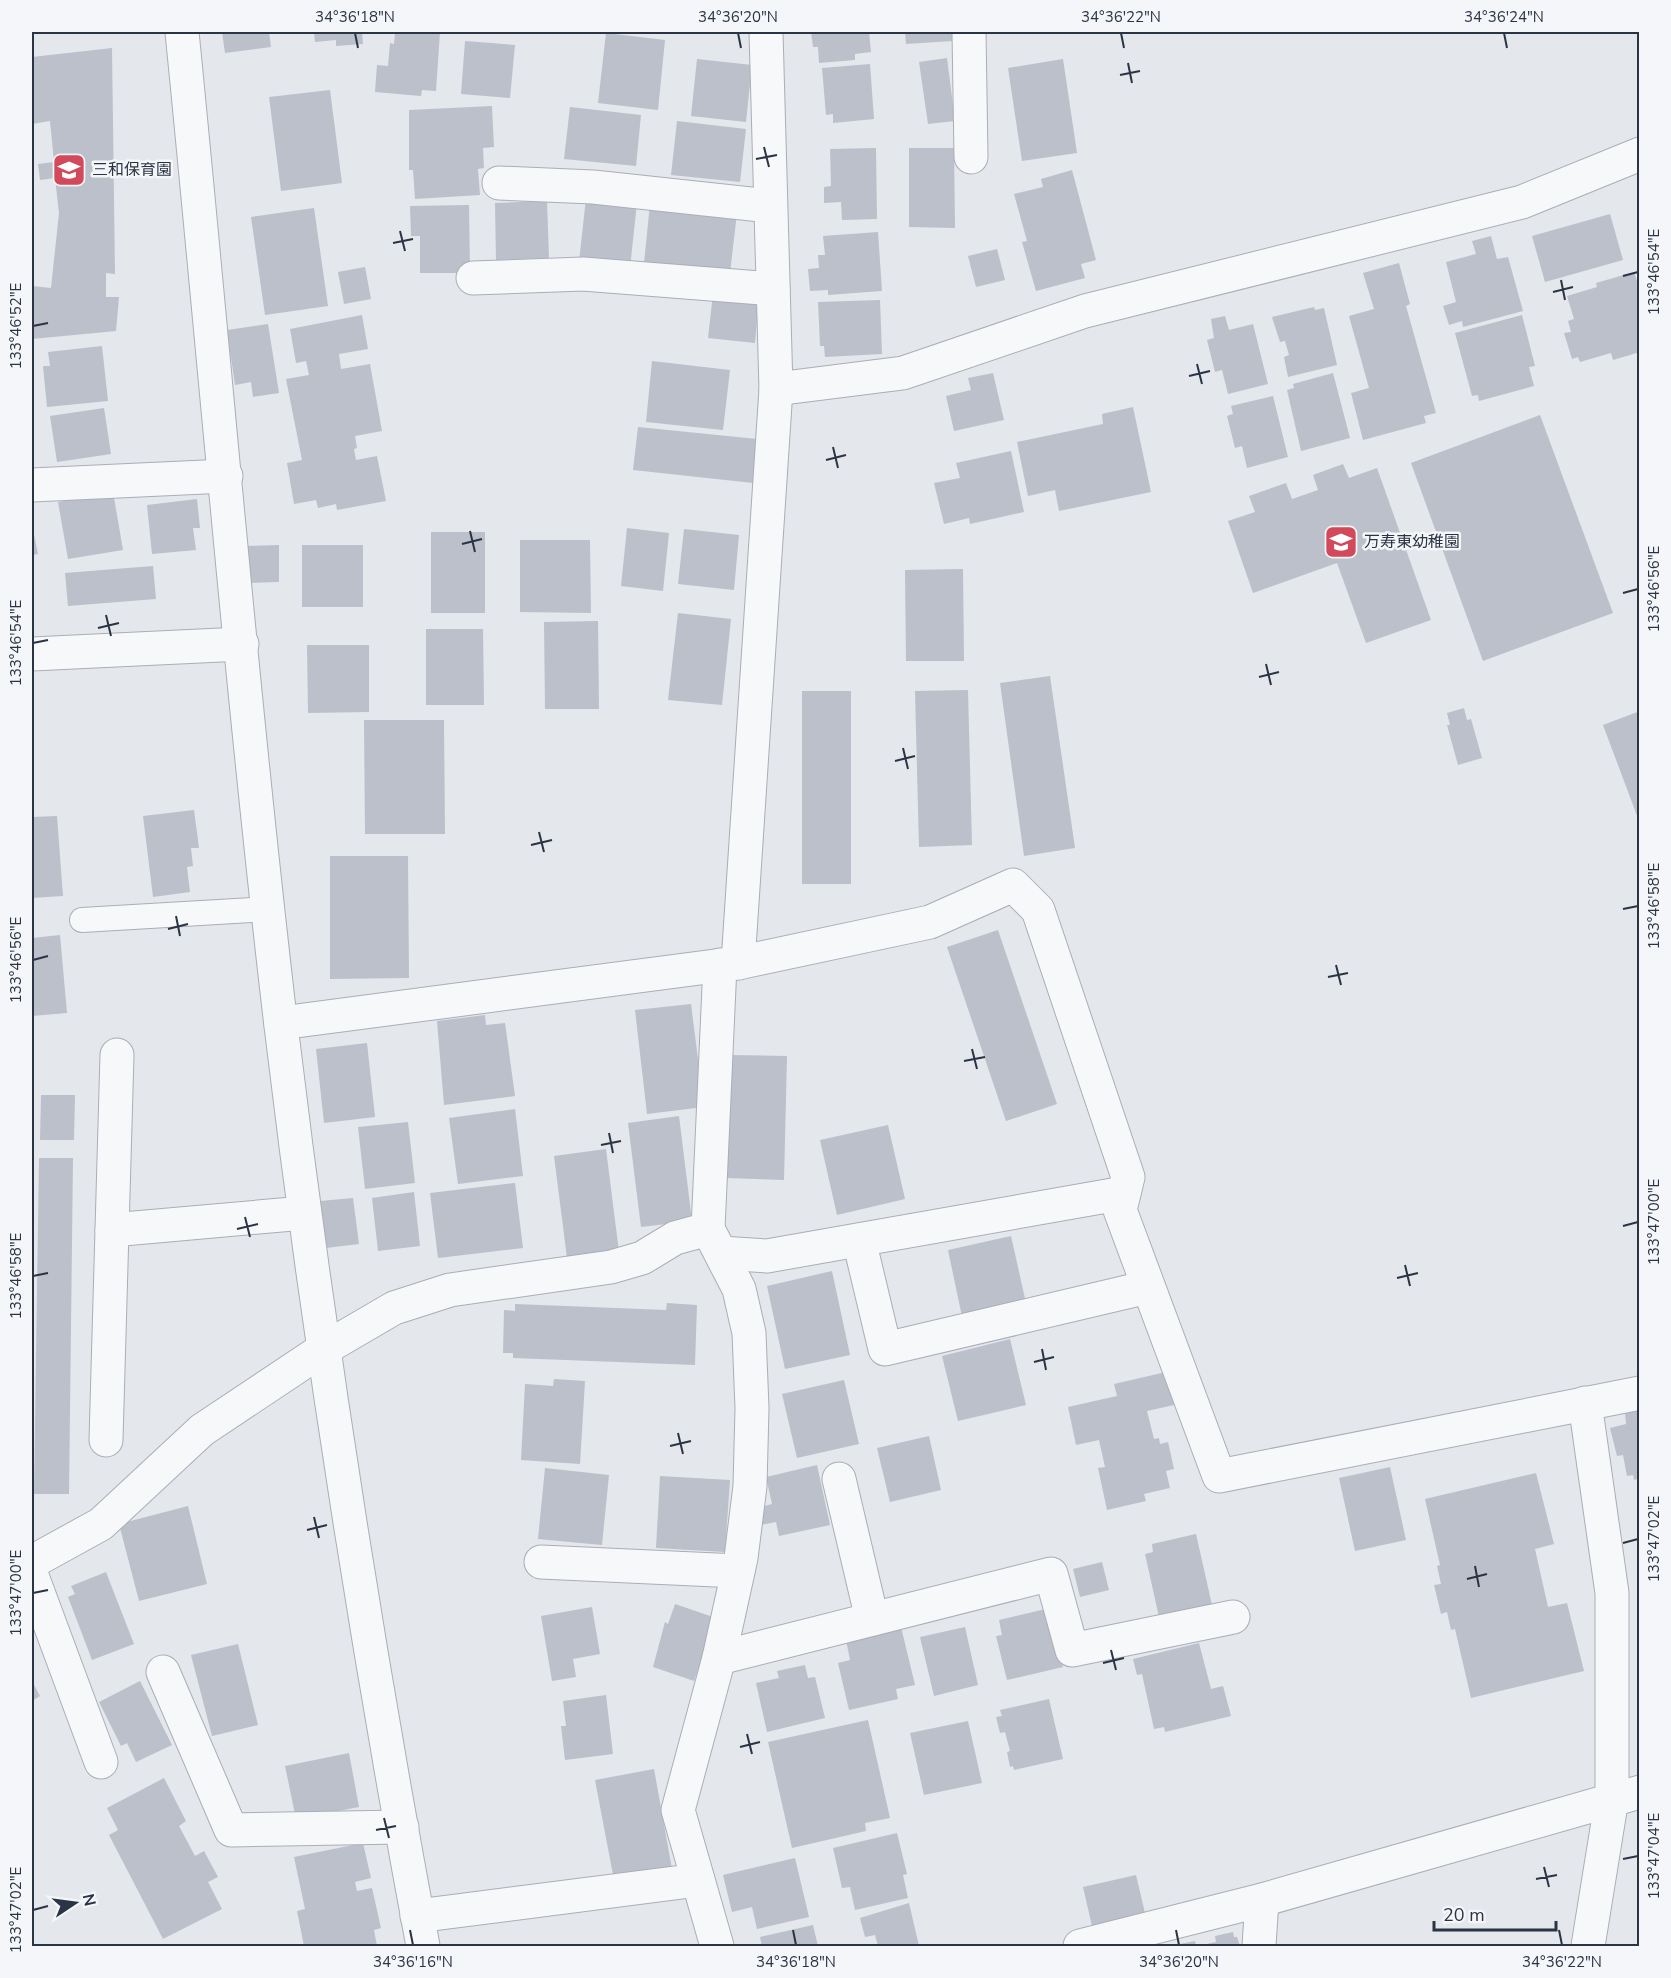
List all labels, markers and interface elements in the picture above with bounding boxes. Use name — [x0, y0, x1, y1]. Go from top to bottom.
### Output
text: 34°36'18"N — [315, 7, 395, 27]
text: 34°36'20"N — [698, 7, 778, 27]
text: 34°36'22"N — [1081, 7, 1161, 27]
text: 34°36'24"N — [1464, 7, 1544, 27]
school or university icon: 三和保育園 — [51, 152, 87, 188]
place label: 三和保育園 — [92, 159, 172, 181]
text: 133°46'54"E — [1644, 229, 1664, 315]
text: 133°46'52"E — [6, 283, 26, 369]
school or university icon: 万寿東幼稚園 — [1323, 524, 1359, 560]
place label: 万寿東幼稚園 — [1364, 531, 1460, 553]
text: 133°46'56"E — [1644, 546, 1664, 632]
text: 133°46'54"E — [6, 600, 26, 686]
text: 133°46'58"E — [1644, 863, 1664, 949]
text: 133°46'56"E — [6, 917, 26, 1003]
text: 133°47'00"E — [1644, 1179, 1664, 1265]
text: 133°46'58"E — [6, 1233, 26, 1319]
text: 133°47'02"E — [1644, 1496, 1664, 1582]
text: 133°47'00"E — [6, 1550, 26, 1636]
text: 133°47'04"E — [1644, 1813, 1664, 1899]
text: 133°47'02"E — [6, 1867, 26, 1953]
north arrow — [45, 1873, 105, 1933]
text: N — [77, 1892, 101, 1908]
scale bar — [1434, 1894, 1556, 1932]
text: 20 m — [1443, 1903, 1485, 1927]
text: 34°36'16"N — [373, 1952, 453, 1972]
text: 34°36'18"N — [756, 1952, 836, 1972]
text: 34°36'20"N — [1139, 1952, 1219, 1972]
text: 34°36'22"N — [1522, 1952, 1602, 1972]

